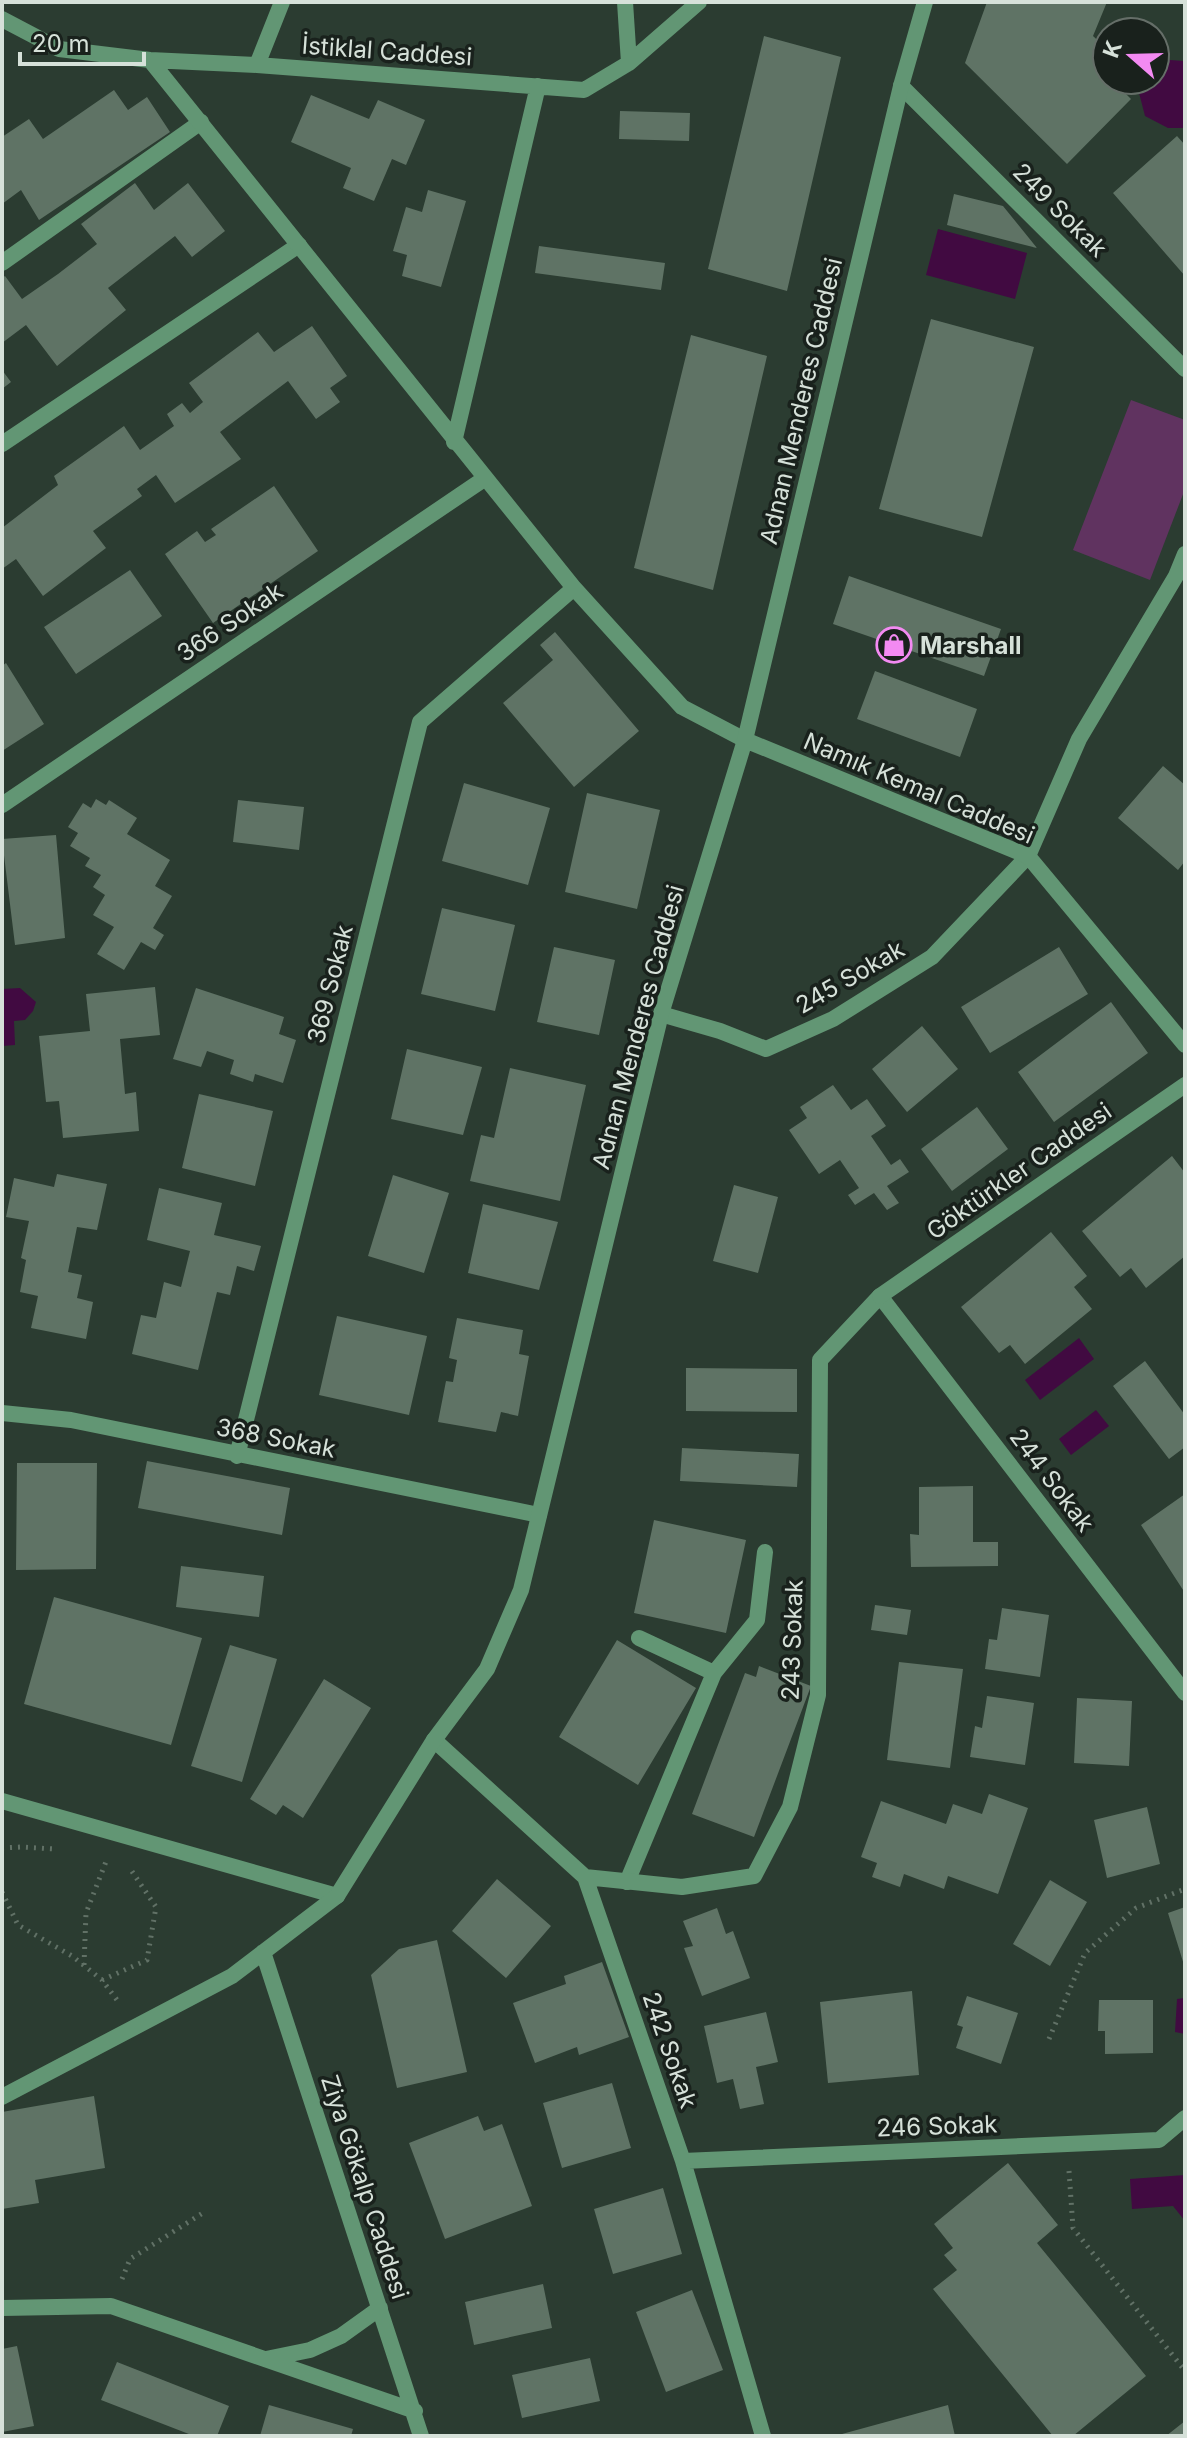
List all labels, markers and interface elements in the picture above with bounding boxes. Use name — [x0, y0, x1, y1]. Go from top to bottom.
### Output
scale bar — [20, 16, 144, 66]
north arrow — [1091, 16, 1171, 96]
text: 20 m — [32, 29, 90, 58]
street label: İstiklal Caddesi — [301, 31, 473, 71]
text: K — [1097, 37, 1127, 61]
street label: 249 Sokak — [1007, 157, 1113, 263]
street label: Adnan Menderes Caddesi — [754, 255, 848, 547]
street label: 366 Sokak — [172, 576, 288, 668]
shop icon: Marshall — [875, 626, 913, 664]
place label: Marshall — [920, 631, 1021, 660]
street label: Namık Kemal Caddesi — [799, 726, 1039, 850]
street label: Adnan Menderes Caddesi — [586, 882, 690, 1172]
street label: 369 Sokak — [301, 922, 359, 1046]
street label: 245 Sokak — [790, 934, 910, 1020]
street label: Göktürkler Caddesi — [921, 1096, 1117, 1246]
street label: 368 Sokak — [214, 1412, 338, 1464]
street label: 244 Sokak — [1004, 1423, 1100, 1537]
street label: 243 Sokak — [775, 1579, 809, 1701]
street label: 242 Sokak — [637, 1988, 703, 2112]
street label: Ziya Gökalp Caddesi — [315, 2071, 415, 2303]
street label: 246 Sokak — [876, 2109, 998, 2143]

